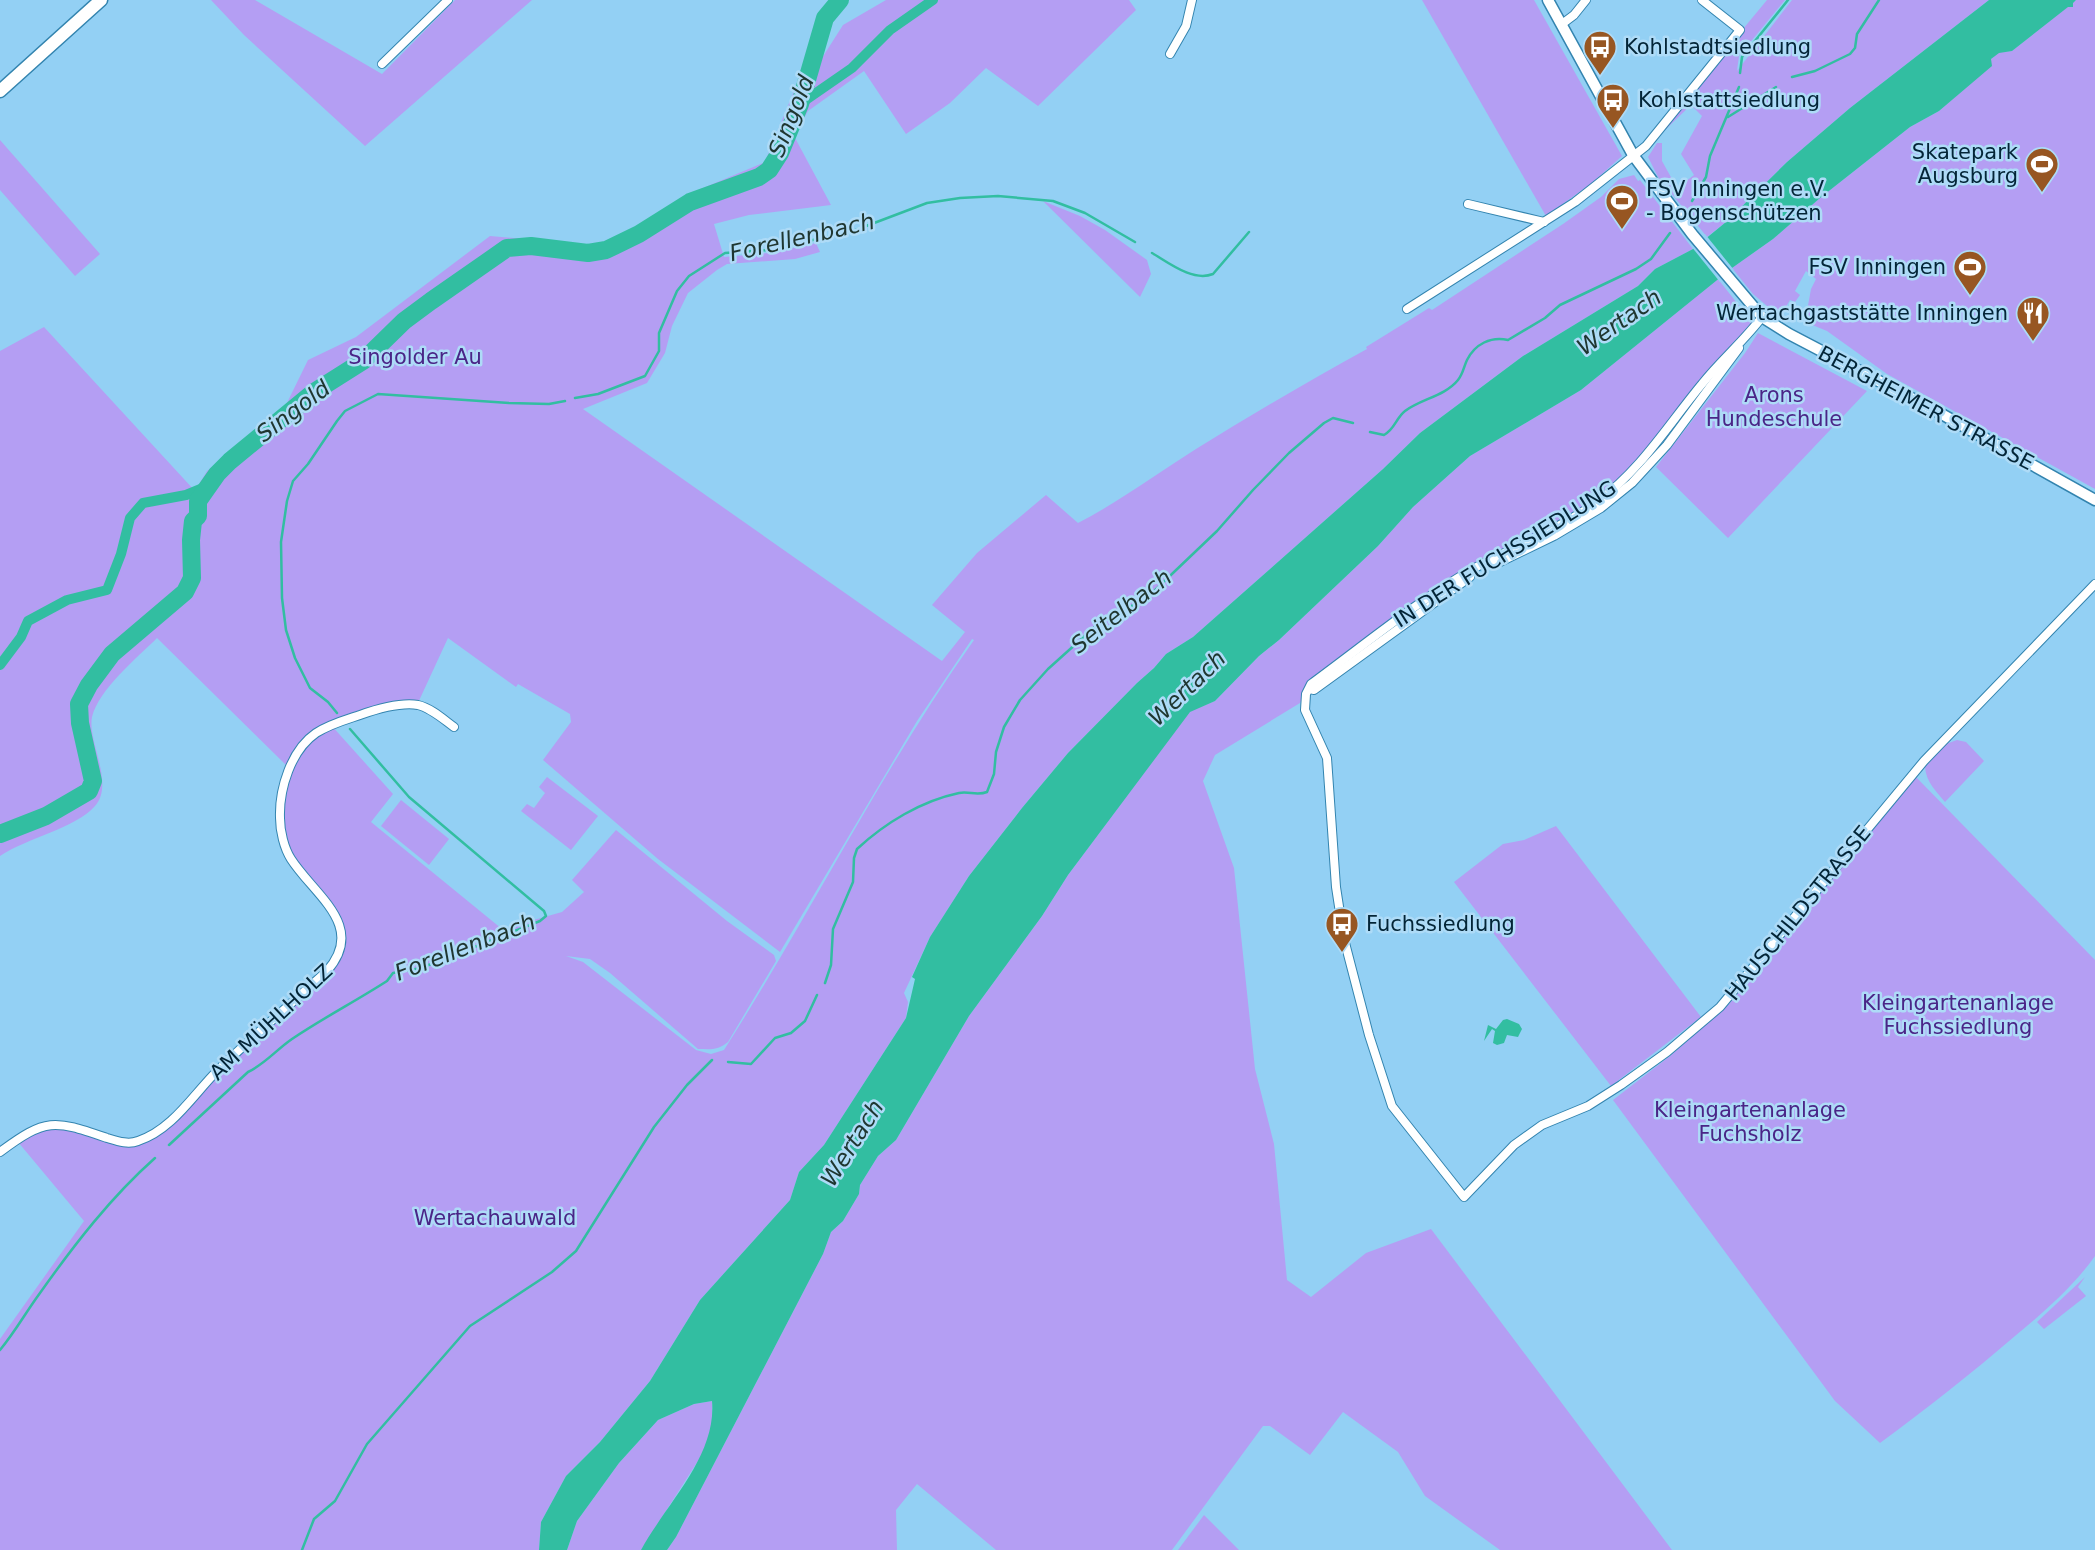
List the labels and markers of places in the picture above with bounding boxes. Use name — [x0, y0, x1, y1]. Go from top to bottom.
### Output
bus stop icon: Kohlstadtsiedlung — [1581, 28, 1619, 77]
place label: Kohlstadtsiedlung — [1624, 35, 1811, 59]
bus stop icon: Kohlstattsiedlung — [1594, 81, 1632, 130]
place label: Kohlstattsiedlung — [1638, 88, 1820, 112]
place label: Skatepark Augsburg — [1912, 140, 2019, 188]
sports icon: Skatepark Augsburg — [2023, 145, 2061, 194]
place label: FSV Inningen e.V. - Bogenschützen — [1646, 177, 1828, 225]
sports icon: FSV Inningen e.V. - Bogenschützen — [1603, 182, 1641, 231]
sports icon: FSV Inningen — [1951, 248, 1989, 297]
place label: FSV Inningen — [1808, 255, 1946, 279]
restaurant icon: Wertachgaststätte Inningen — [2014, 294, 2052, 343]
place label: Wertachgaststätte Inningen — [1716, 301, 2008, 325]
bus stop icon: Fuchssiedlung — [1323, 905, 1361, 954]
place label: Fuchssiedlung — [1366, 912, 1515, 936]

